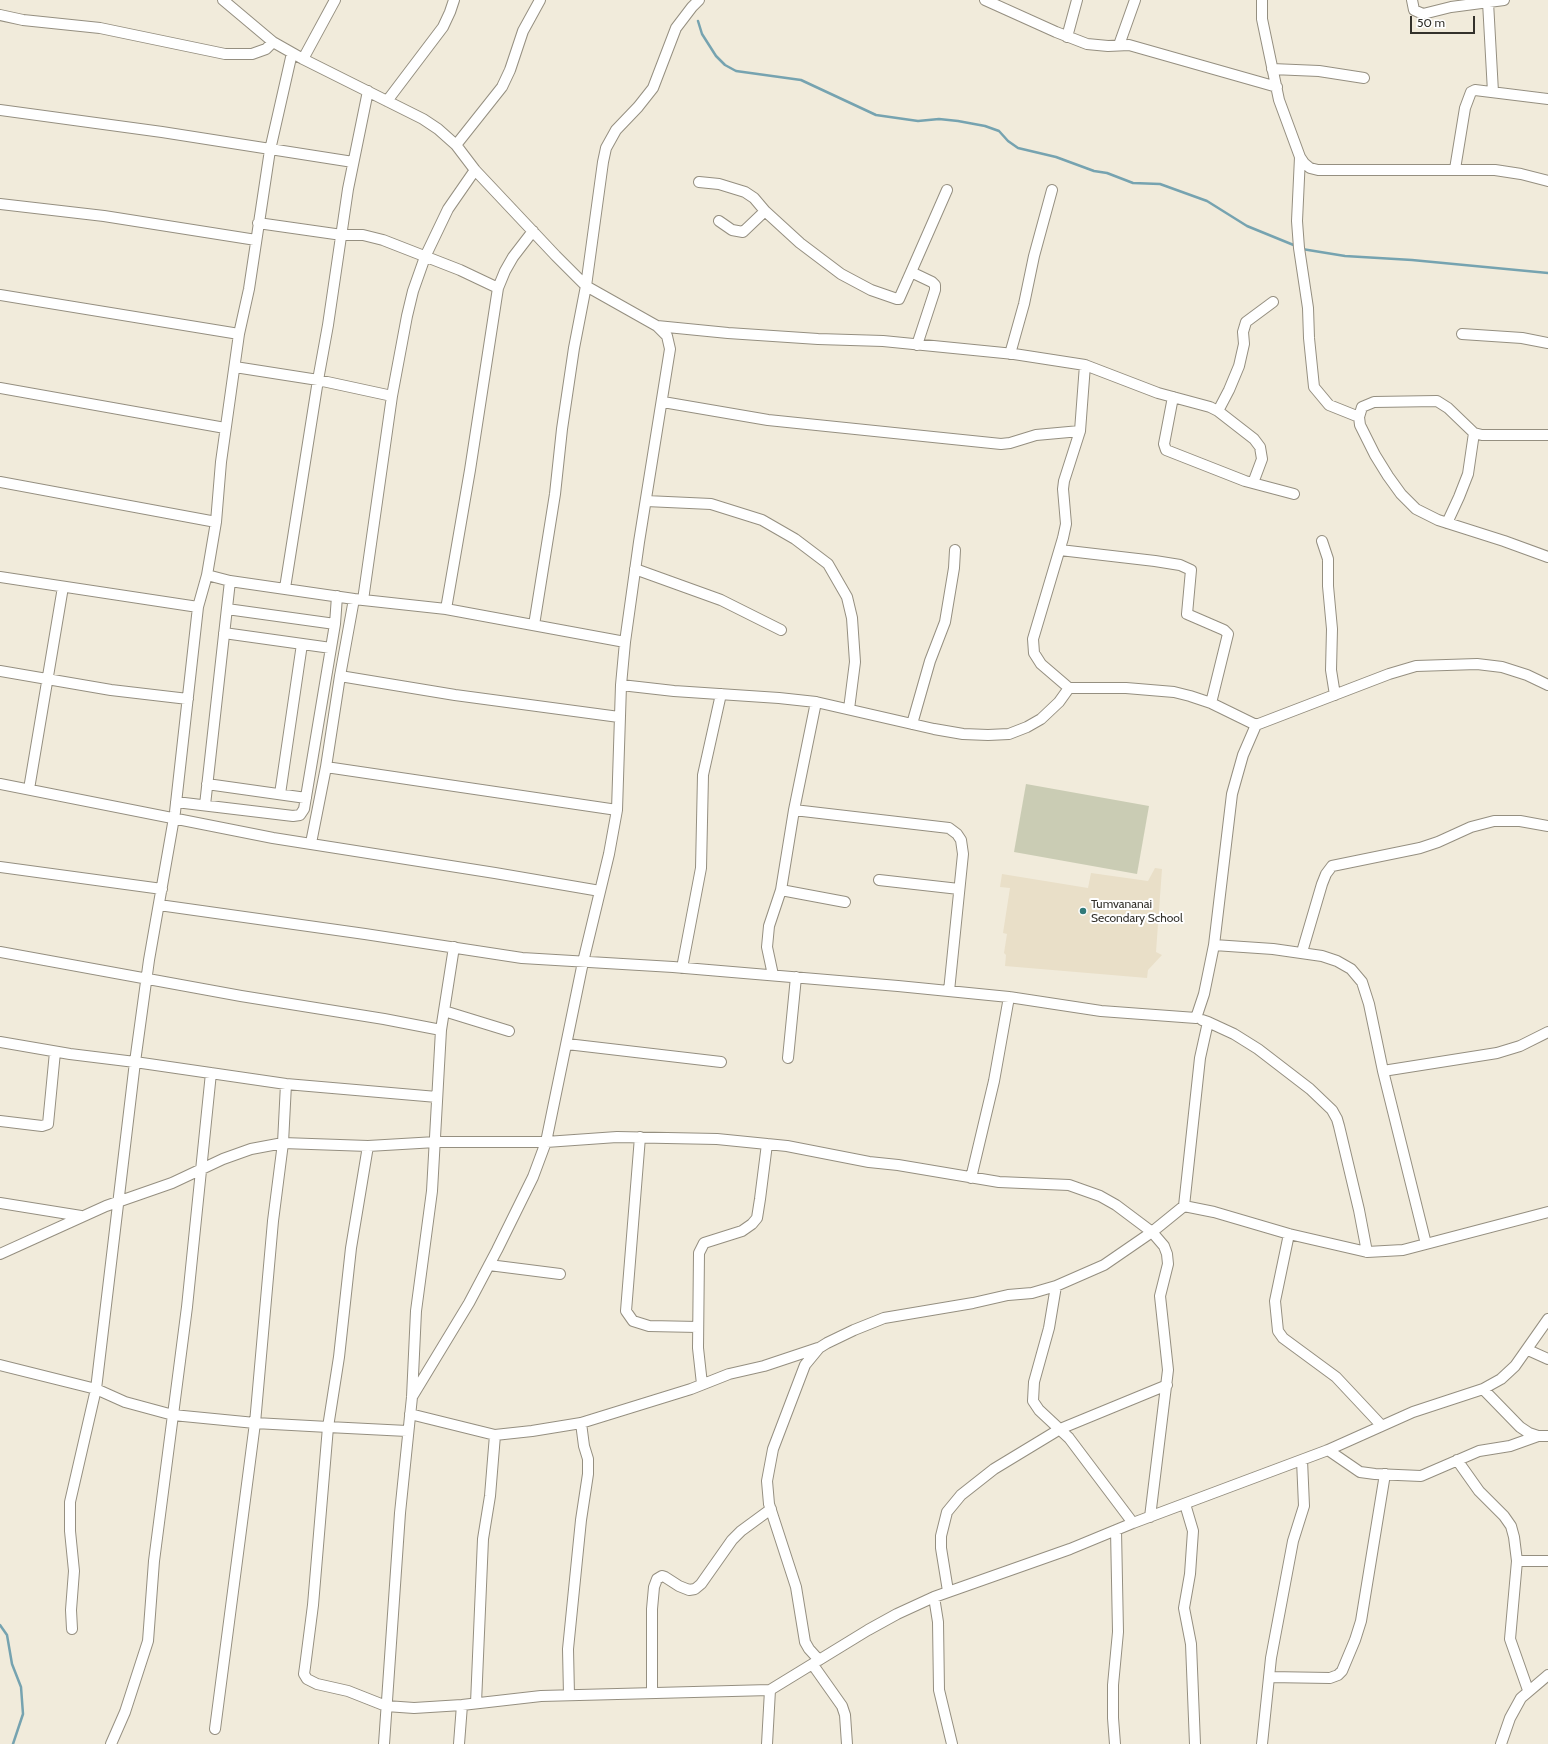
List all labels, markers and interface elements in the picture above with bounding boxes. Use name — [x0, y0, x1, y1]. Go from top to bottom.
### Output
scale bar — [1412, 8, 1477, 34]
text: 50 m — [1417, 15, 1445, 30]
place label: Tumvananai Secondary School — [1091, 897, 1183, 925]
marker: Tumvananai Secondary School — [1078, 906, 1088, 916]

